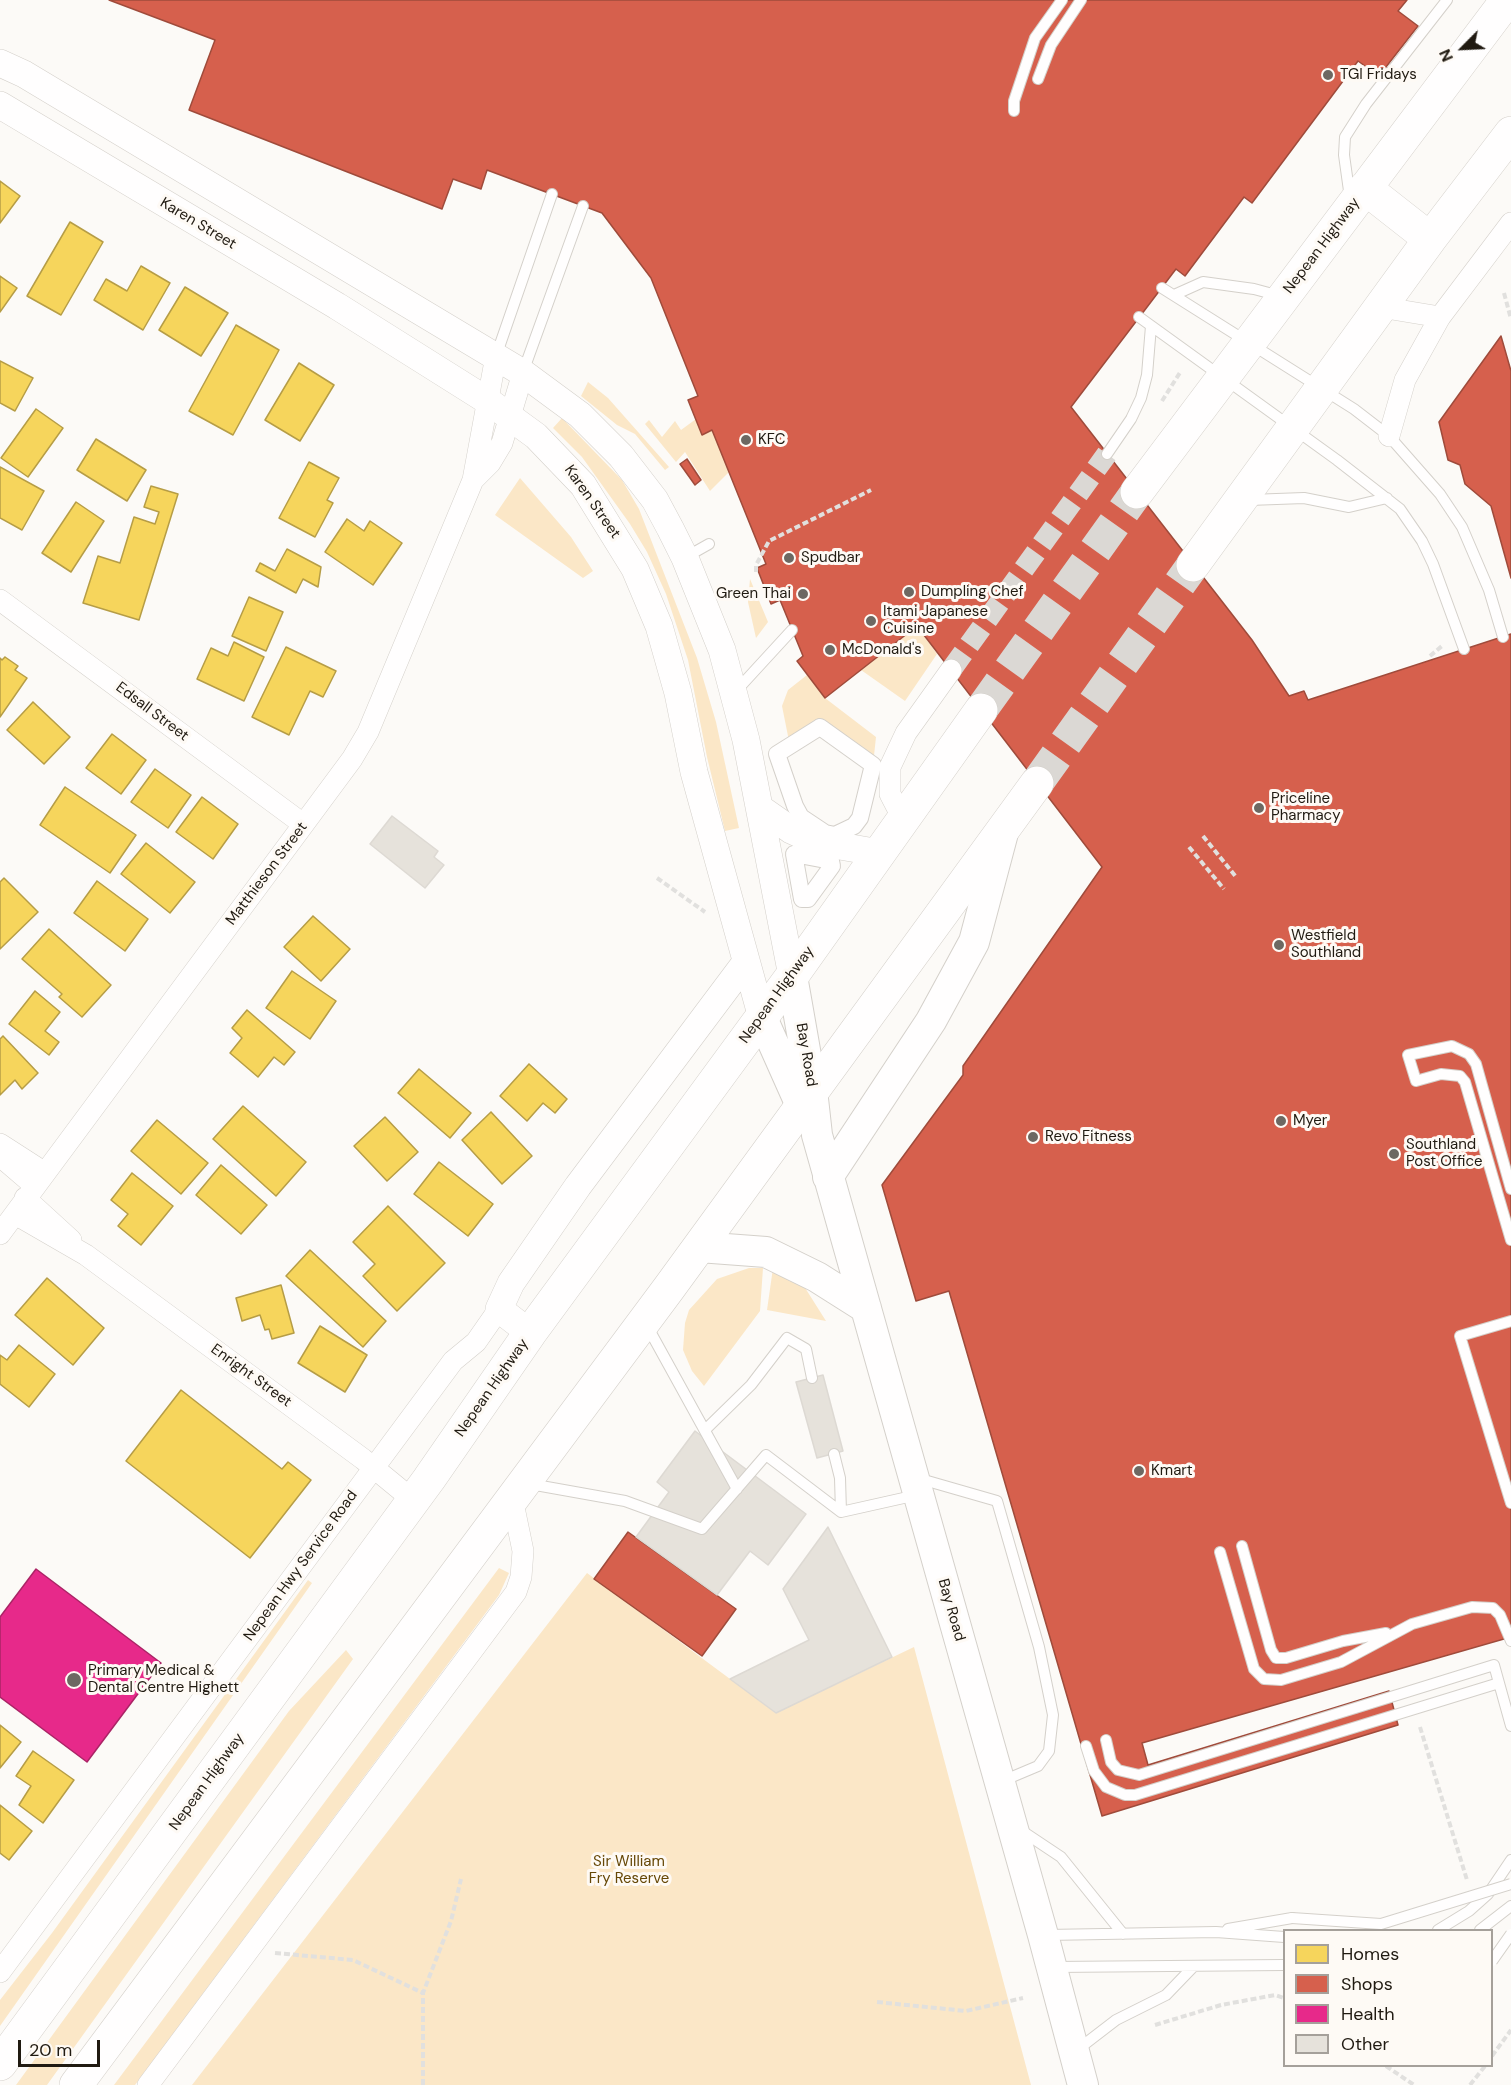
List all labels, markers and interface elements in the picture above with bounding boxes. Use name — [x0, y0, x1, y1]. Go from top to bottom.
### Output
north arrow — [1433, 18, 1493, 78]
text: N — [1434, 46, 1458, 65]
place label: TGI Fridays — [1340, 66, 1417, 84]
marker: TGI Fridays — [1321, 68, 1335, 82]
street label: Karen Street — [157, 194, 239, 254]
street label: Nepean Highway — [1280, 194, 1364, 298]
place label: KFC — [758, 431, 786, 449]
marker: KFC — [739, 433, 753, 447]
street label: Karen Street — [560, 462, 624, 542]
place label: Spudbar — [801, 549, 860, 567]
marker: Spudbar — [782, 551, 796, 565]
place label: Dumpling Chef — [921, 583, 1024, 601]
place label: Green Thai — [716, 585, 791, 603]
marker: Dumpling Chef — [902, 585, 916, 599]
marker: Green Thai — [796, 587, 810, 601]
place label: Itami Japanese Cuisine — [883, 603, 988, 638]
marker: Itami Japanese Cuisine — [864, 614, 878, 628]
place label: McDonald's — [842, 641, 922, 659]
marker: McDonald's — [823, 643, 837, 657]
street label: Edsall Street — [112, 679, 192, 745]
place label: Priceline Pharmacy — [1271, 790, 1340, 825]
marker: Priceline Pharmacy — [1252, 801, 1266, 815]
street label: Matthieson Street — [222, 819, 312, 929]
place label: Westfield Southland — [1291, 927, 1361, 962]
marker: Westfield Southland — [1272, 938, 1286, 952]
street label: Nepean Highway — [736, 943, 818, 1047]
street label: Bay Road — [792, 1022, 820, 1088]
place label: Myer — [1293, 1112, 1327, 1130]
marker: Myer — [1274, 1114, 1288, 1128]
place label: Revo Fitness — [1045, 1128, 1132, 1146]
marker: Revo Fitness — [1026, 1130, 1040, 1144]
place label: Southland Post Office — [1406, 1136, 1482, 1171]
marker: Southland Post Office — [1387, 1147, 1401, 1161]
street label: Nepean Highway — [451, 1335, 533, 1441]
street label: Enright Street — [207, 1341, 295, 1411]
place label: Kmart — [1151, 1462, 1193, 1480]
marker: Kmart — [1132, 1464, 1146, 1478]
street label: Nepean Hwy Service Road — [240, 1487, 362, 1645]
street label: Bay Road — [933, 1577, 969, 1643]
place label: Primary Medical & Dental Centre Highett — [88, 1662, 239, 1697]
marker: Primary Medical & Dental Centre Highett — [65, 1671, 83, 1689]
street label: Nepean Highway — [166, 1730, 248, 1834]
park label: Sir William Fry Reserve — [589, 1853, 669, 1888]
legend — [1283, 1929, 1493, 2067]
text: Homes — [1341, 1942, 1399, 1966]
text: Shops — [1341, 1972, 1393, 1996]
text: Health — [1341, 2002, 1395, 2026]
scale bar — [21, 2028, 104, 2066]
text: Other — [1341, 2032, 1389, 2056]
text: 20 m — [29, 2038, 72, 2062]

